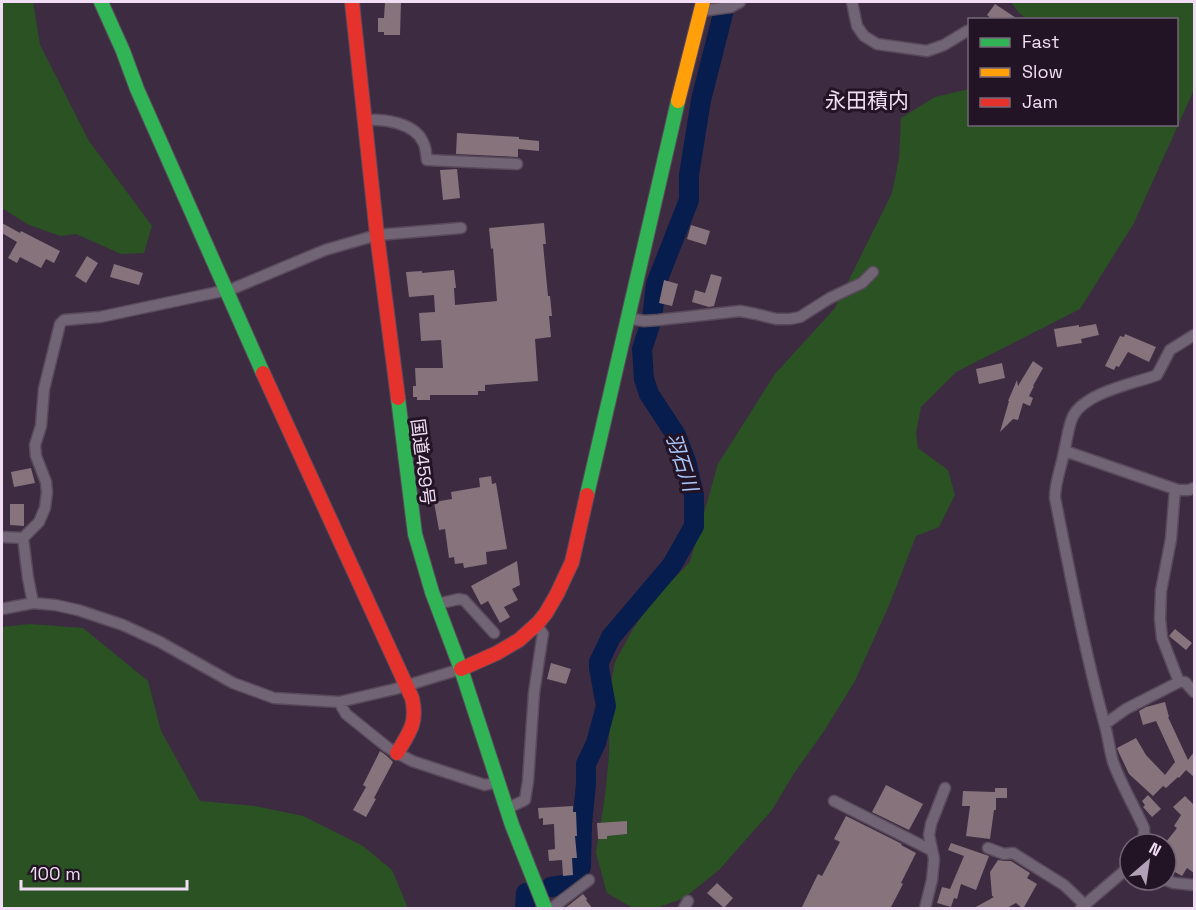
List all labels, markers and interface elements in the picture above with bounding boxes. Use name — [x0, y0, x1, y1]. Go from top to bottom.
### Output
legend — [968, 18, 1178, 126]
text: Fast — [1022, 30, 1059, 53]
text: Slow — [1022, 60, 1063, 83]
district label: 永田積内 — [825, 87, 909, 114]
text: Jam — [1022, 90, 1058, 113]
street label: 国道459号 — [406, 417, 440, 507]
water label: 羽石川 — [660, 429, 704, 496]
north arrow — [1118, 832, 1178, 892]
text: N — [1145, 838, 1165, 861]
scale bar — [21, 853, 188, 891]
text: 100 m — [30, 862, 81, 885]

